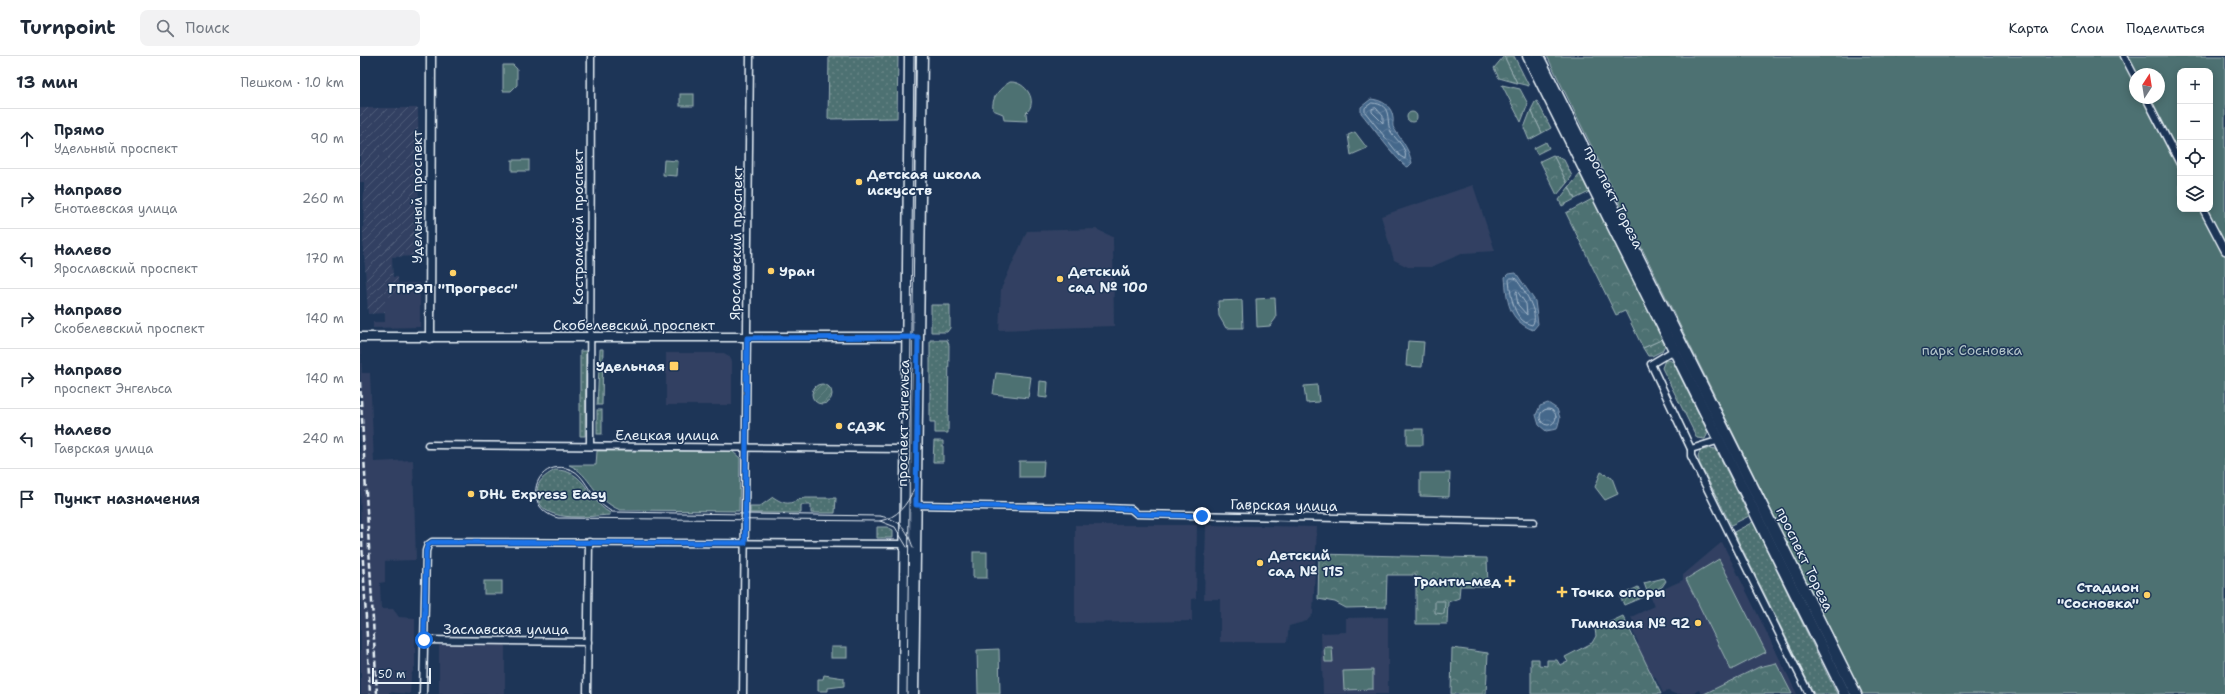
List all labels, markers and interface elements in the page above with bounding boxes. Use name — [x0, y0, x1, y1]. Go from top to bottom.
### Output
search box — [140, 10, 420, 46]
text: Turnpoint — [20, 15, 116, 40]
icon: search — [154, 17, 176, 39]
text: Поиск — [186, 18, 229, 38]
text: Карта — [2008, 19, 2049, 37]
text: Слои — [2071, 19, 2104, 37]
text: Поделиться — [2126, 19, 2205, 37]
north arrow — [2129, 68, 2165, 104]
map controls — [2177, 68, 2213, 212]
button: + — [2177, 68, 2213, 104]
text: 13 мин — [16, 71, 78, 93]
text: Пешком · 1.0 km — [240, 74, 344, 91]
button: − — [2177, 104, 2213, 140]
text: Прямо — [54, 120, 104, 140]
icon: ahead — [16, 128, 38, 150]
text: 90 m — [310, 130, 344, 147]
street label: Удельный проспект — [408, 130, 426, 264]
text: Удельный проспект — [54, 140, 178, 157]
button: locate — [2177, 140, 2213, 176]
street label: проспект Тореза — [1580, 142, 1648, 252]
street label: Костромской проспект — [569, 148, 587, 305]
street label: Ярославский проспект — [726, 165, 746, 320]
place label: Детская школа искусств — [867, 165, 982, 199]
button: layers — [2177, 176, 2213, 212]
marker: Детская школа искусств — [854, 177, 864, 187]
text: Направо — [54, 180, 122, 200]
icon: right — [16, 188, 38, 210]
text: 260 m — [302, 190, 344, 207]
text: Енотаевская улица — [54, 200, 177, 217]
text: Налево — [54, 240, 112, 260]
icon: left — [16, 248, 38, 270]
text: 170 m — [306, 250, 344, 267]
text: Ярославский проспект — [54, 260, 198, 277]
place label: Уран — [779, 262, 815, 280]
place label: Детский сад № 100 — [1068, 262, 1148, 296]
marker: Уран — [766, 266, 776, 276]
marker: ГПРЭП "Прогресс" — [448, 268, 458, 278]
marker: Детский сад № 100 — [1055, 274, 1065, 284]
place label: ГПРЭП "Прогресс" — [388, 279, 518, 297]
text: Направо — [54, 300, 122, 320]
icon: right — [16, 308, 38, 330]
text: 140 m — [305, 310, 344, 327]
street label: Скобелевский проспект — [553, 316, 716, 334]
text: Скобелевский проспект — [54, 320, 204, 337]
park label: парк Сосновка — [1922, 341, 2023, 359]
place label: Удельная — [596, 357, 665, 375]
street label: проспект Энгельса — [893, 359, 913, 487]
text: Направо — [54, 360, 122, 380]
marker: Удельная — [668, 360, 680, 372]
icon: right — [16, 368, 38, 390]
text: 140 m — [305, 370, 344, 387]
text: проспект Энгельса — [54, 380, 172, 397]
place label: СДЭК — [847, 417, 886, 435]
text: Налево — [54, 420, 112, 440]
marker: СДЭК — [834, 421, 844, 431]
street label: Елецкая улица — [615, 426, 719, 444]
icon: left — [16, 428, 38, 450]
text: 240 m — [302, 430, 344, 447]
text: Гаврская улица — [54, 440, 153, 457]
place label: DHL Express Easy — [479, 485, 607, 503]
icon: arrive — [16, 488, 38, 510]
text: Пункт назначения — [54, 489, 200, 509]
marker: DHL Express Easy — [466, 489, 476, 499]
street label: Гаврская улица — [1230, 495, 1338, 515]
street label: проспект Тореза — [1772, 504, 1838, 614]
route end — [1193, 507, 1211, 525]
place label: Детский сад № 115 — [1268, 546, 1344, 580]
marker: Детский сад № 115 — [1255, 558, 1265, 568]
place label: Гранти-мед — [1413, 572, 1501, 590]
marker: Гранти-мед — [1504, 575, 1516, 587]
place label: Стадион "Сосновка" — [2057, 578, 2139, 612]
place label: Точка опоры — [1571, 583, 1665, 601]
marker: Точка опоры — [1556, 586, 1568, 598]
marker: Стадион "Сосновка" — [2142, 590, 2152, 600]
place label: Гимназия № 92 — [1571, 614, 1690, 632]
marker: Гимназия № 92 — [1693, 618, 1703, 628]
street label: Заславская улица — [443, 620, 569, 638]
route start — [415, 631, 433, 649]
scale bar — [372, 666, 431, 685]
text: 50 m — [378, 667, 406, 682]

